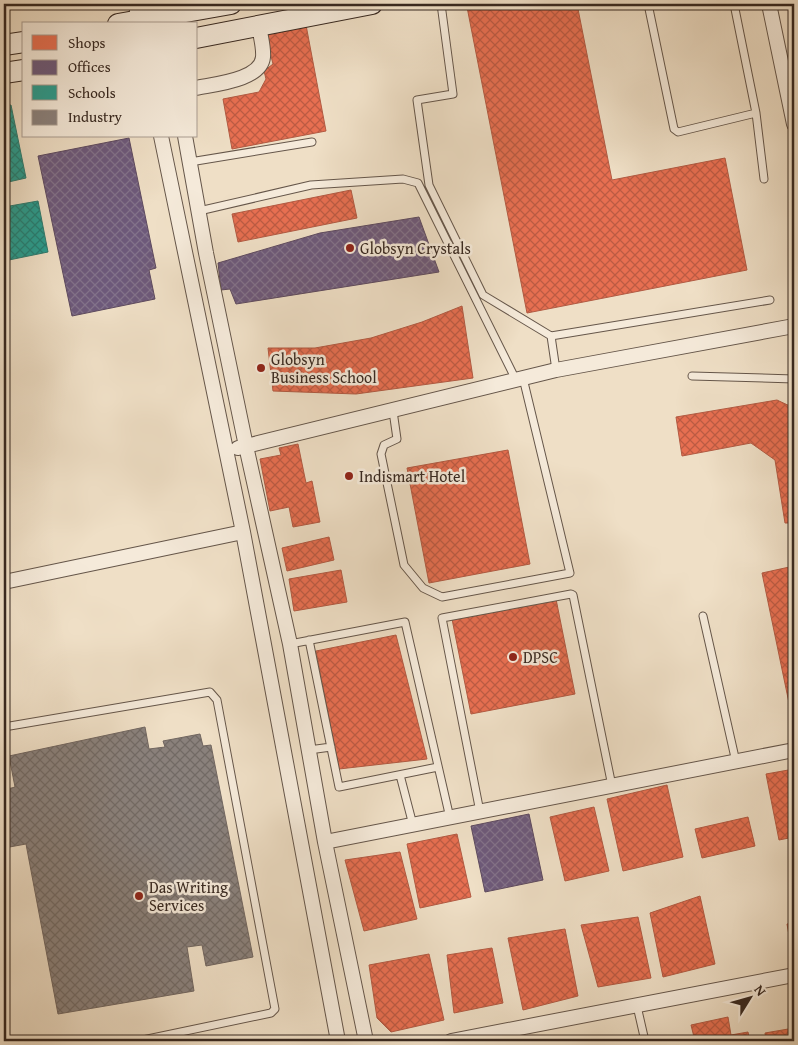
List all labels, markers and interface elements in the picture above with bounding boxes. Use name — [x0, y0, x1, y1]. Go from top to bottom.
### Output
legend — [22, 22, 198, 138]
text: Shops — [68, 32, 105, 53]
text: Offices — [68, 56, 111, 77]
text: Schools — [68, 82, 116, 103]
text: Industry — [68, 106, 123, 127]
place label: Globsyn Crystals — [360, 236, 471, 260]
marker: Globsyn Crystals — [344, 242, 356, 254]
place label: Globsyn Business School — [271, 347, 377, 389]
marker: Globsyn Business School — [255, 362, 267, 374]
place label: Indismart Hotel — [359, 464, 466, 488]
marker: Indismart Hotel — [343, 470, 355, 482]
place label: DPSC — [523, 645, 558, 669]
marker: DPSC — [507, 651, 519, 663]
place label: Das Writing Services — [149, 875, 228, 917]
marker: Das Writing Services — [133, 890, 145, 902]
north arrow — [726, 972, 776, 1022]
text: N — [750, 980, 772, 1000]

